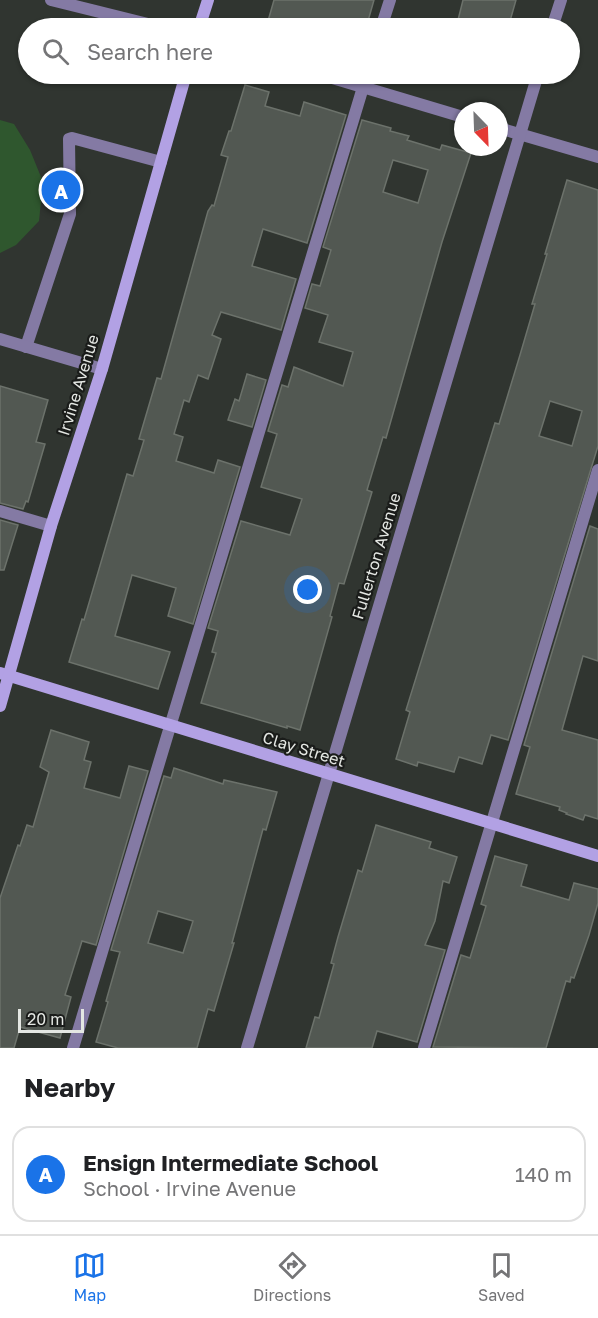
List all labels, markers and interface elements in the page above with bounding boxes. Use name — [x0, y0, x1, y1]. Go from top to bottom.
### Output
search box — [18, 18, 580, 84]
icon: search — [39, 35, 72, 68]
text: Search here — [87, 38, 213, 65]
north arrow — [454, 102, 508, 156]
pin: A — [42, 168, 80, 213]
street label: Irvine Avenue — [53, 332, 103, 438]
street label: Fullerton Avenue — [347, 490, 405, 622]
your location — [293, 575, 322, 604]
street label: Clay Street — [260, 727, 348, 771]
scale bar — [18, 1006, 84, 1034]
text: 20 m — [27, 1009, 64, 1029]
text: Nearby — [24, 1072, 115, 1103]
text: Ensign Intermediate School — [83, 1149, 378, 1176]
text: A — [38, 1162, 53, 1186]
text: 140 m — [515, 1162, 572, 1186]
text: School · Irvine Avenue — [83, 1176, 296, 1200]
tab: Map — [73, 1249, 106, 1305]
tab: Directions — [253, 1249, 331, 1305]
tab: Saved — [478, 1249, 525, 1305]

